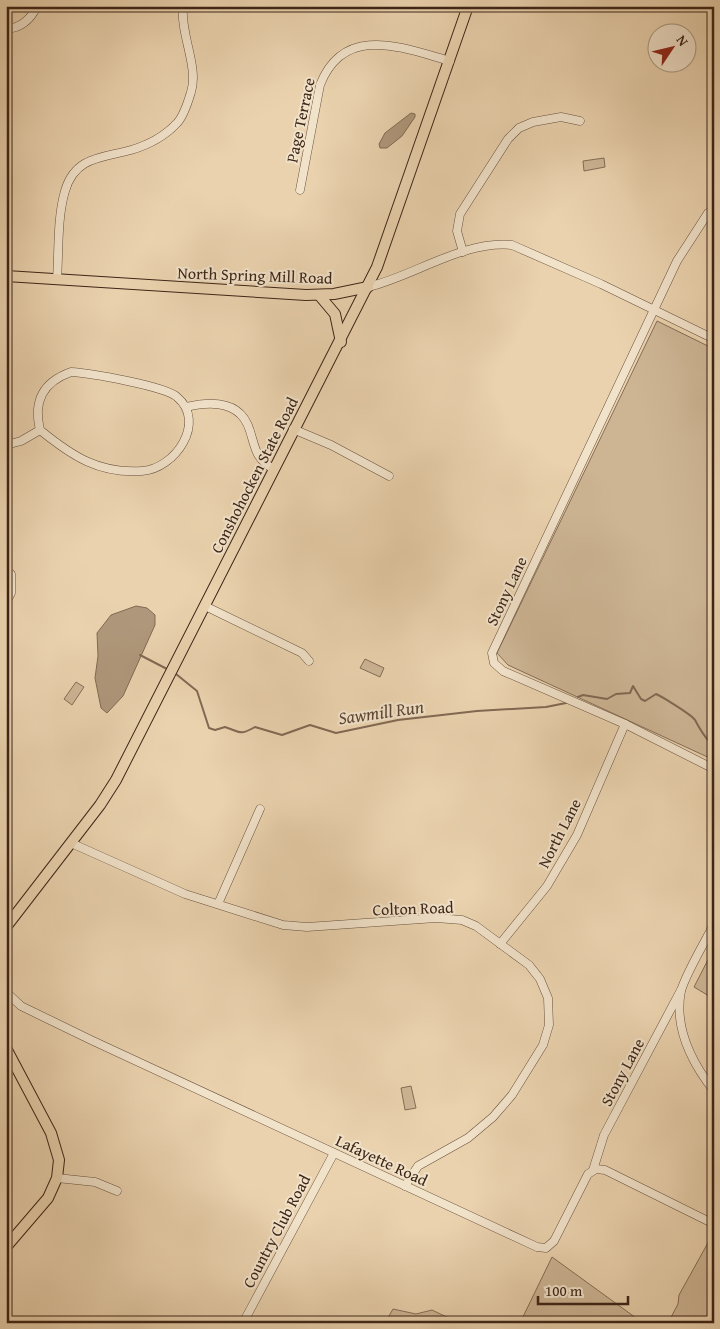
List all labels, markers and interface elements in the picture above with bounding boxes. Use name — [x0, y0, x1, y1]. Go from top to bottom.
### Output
north arrow — [648, 22, 698, 72]
text: N — [672, 31, 694, 51]
street label: Page Terrace — [279, 75, 321, 165]
street label: North Spring Mill Road — [177, 260, 333, 290]
street label: Conshohocken State Road — [204, 392, 304, 557]
street label: Stony Lane — [479, 552, 533, 630]
water label: Sawmill Run — [337, 693, 425, 731]
street label: North Lane — [531, 794, 587, 872]
street label: Colton Road — [372, 895, 454, 921]
street label: Stony Lane — [594, 1034, 650, 1110]
street label: Lafayette Road — [332, 1128, 432, 1192]
street label: Country Club Road — [236, 1170, 316, 1292]
scale bar — [538, 1274, 628, 1306]
text: 100 m — [545, 1280, 583, 1301]

